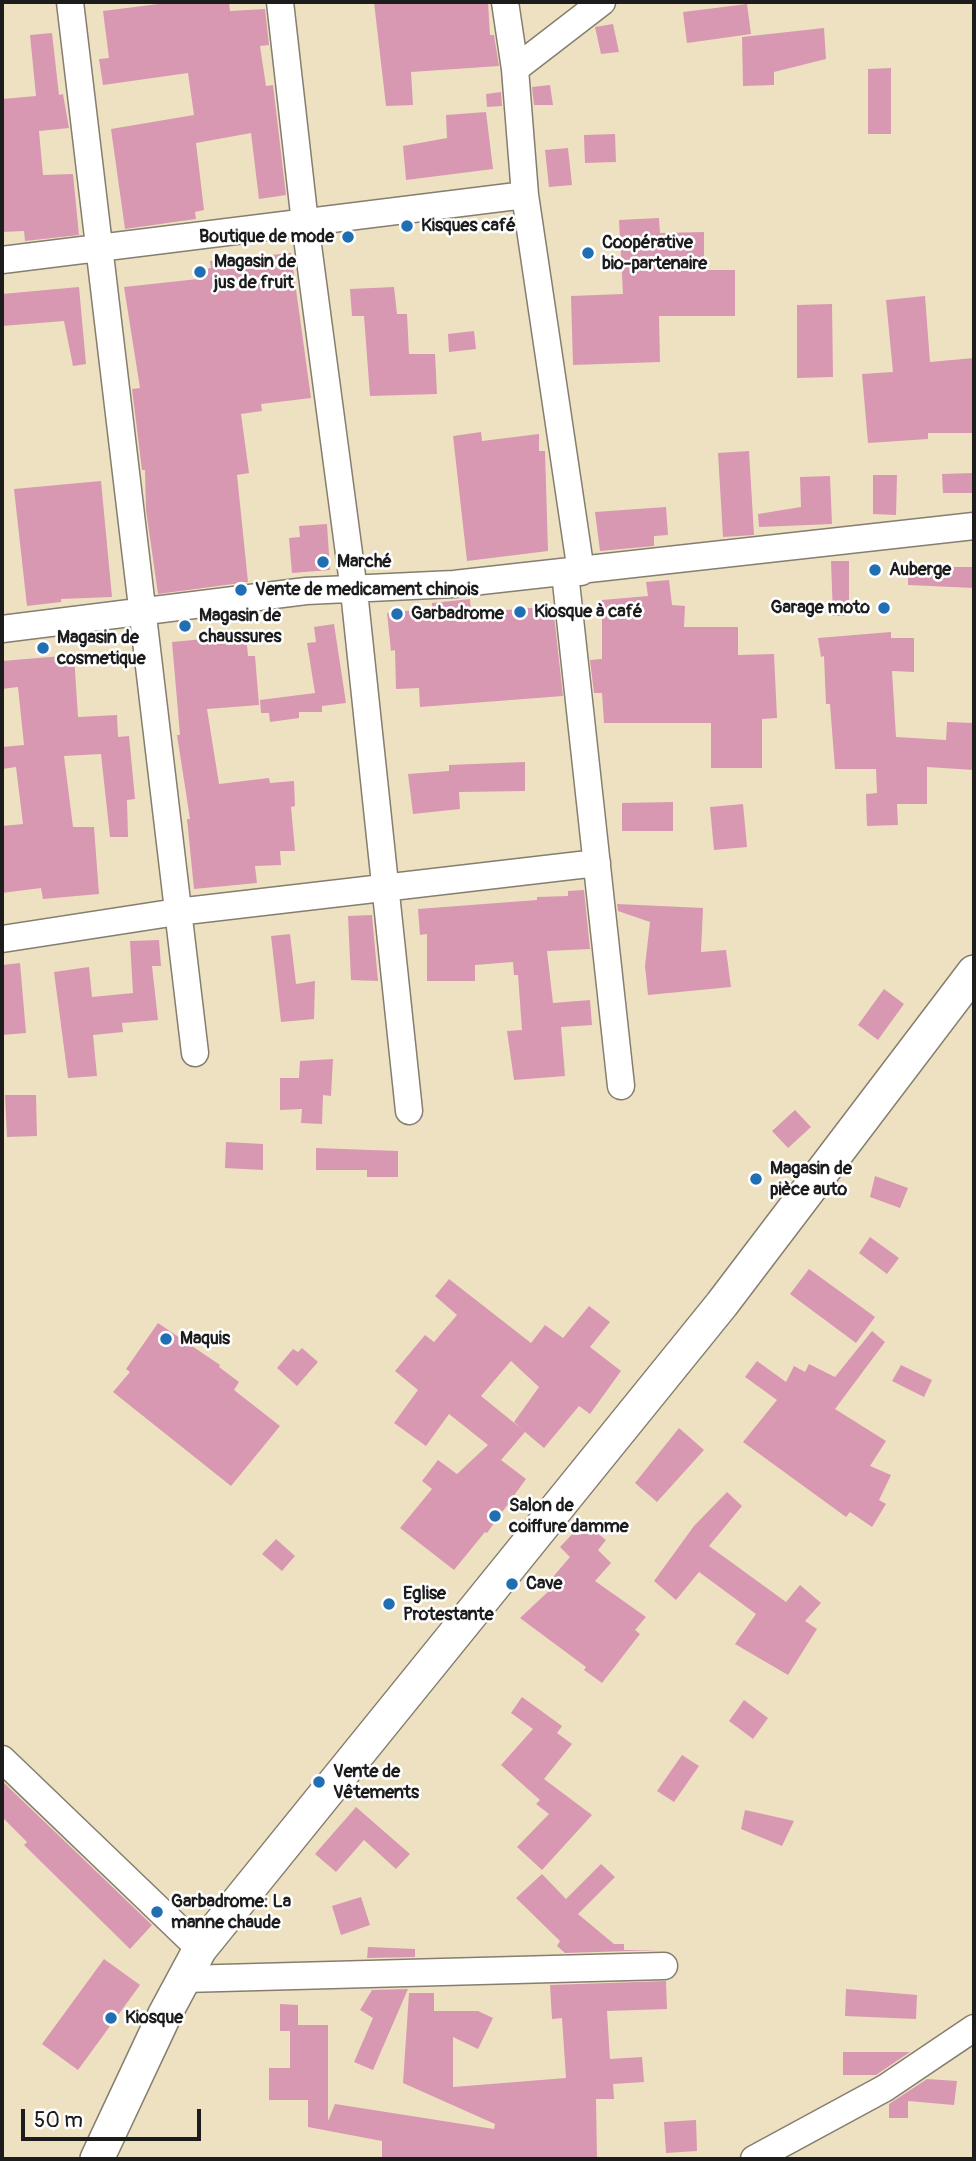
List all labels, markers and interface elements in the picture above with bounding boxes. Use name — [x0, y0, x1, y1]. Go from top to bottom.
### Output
place label: Kisques café — [421, 215, 516, 237]
marker: Kisques café — [399, 218, 415, 234]
place label: Boutique de mode — [199, 226, 334, 248]
marker: Boutique de mode — [340, 229, 356, 245]
place label: Coopérative bio-partenaire — [602, 232, 707, 274]
marker: Coopérative bio-partenaire — [580, 245, 596, 261]
place label: Magasin de jus de fruit — [214, 251, 296, 294]
marker: Magasin de jus de fruit — [192, 264, 208, 280]
place label: Marché — [337, 551, 392, 573]
marker: Marché — [315, 554, 331, 570]
place label: Auberge — [889, 559, 951, 581]
marker: Auberge — [867, 562, 883, 578]
place label: Vente de medicament chinois — [255, 579, 478, 601]
marker: Vente de medicament chinois — [233, 582, 249, 598]
place label: Garage moto — [770, 597, 870, 619]
marker: Garage moto — [876, 600, 892, 616]
place label: Kiosque à café — [534, 601, 643, 623]
place label: Garbadrome — [411, 603, 504, 625]
marker: Kiosque à café — [512, 604, 528, 620]
place label: Magasin de chaussures — [199, 605, 281, 648]
marker: Garbadrome — [389, 606, 405, 622]
marker: Magasin de chaussures — [177, 618, 193, 634]
place label: Magasin de cosmetique — [57, 627, 146, 670]
marker: Magasin de cosmetique — [35, 640, 51, 656]
place label: Magasin de pièce auto — [770, 1158, 852, 1200]
marker: Magasin de pièce auto — [748, 1171, 764, 1187]
place label: Maquis — [180, 1328, 230, 1350]
marker: Maquis — [158, 1331, 174, 1347]
place label: Salon de coiffure damme — [509, 1495, 629, 1538]
marker: Salon de coiffure damme — [487, 1508, 503, 1524]
place label: Cave — [526, 1573, 562, 1595]
marker: Cave — [504, 1576, 520, 1592]
place label: Eglise Protestante — [403, 1583, 494, 1626]
marker: Eglise Protestante — [381, 1596, 397, 1612]
place label: Vente de Vêtements — [333, 1761, 419, 1803]
marker: Vente de Vêtements — [311, 1774, 327, 1790]
place label: Garbadrome: La manne chaude — [171, 1891, 291, 1934]
marker: Garbadrome: La manne chaude — [149, 1904, 165, 1920]
place label: Kiosque — [125, 2007, 183, 2029]
marker: Kiosque — [103, 2010, 119, 2026]
scale bar — [24, 2094, 205, 2138]
text: 50 m — [34, 2107, 83, 2134]

